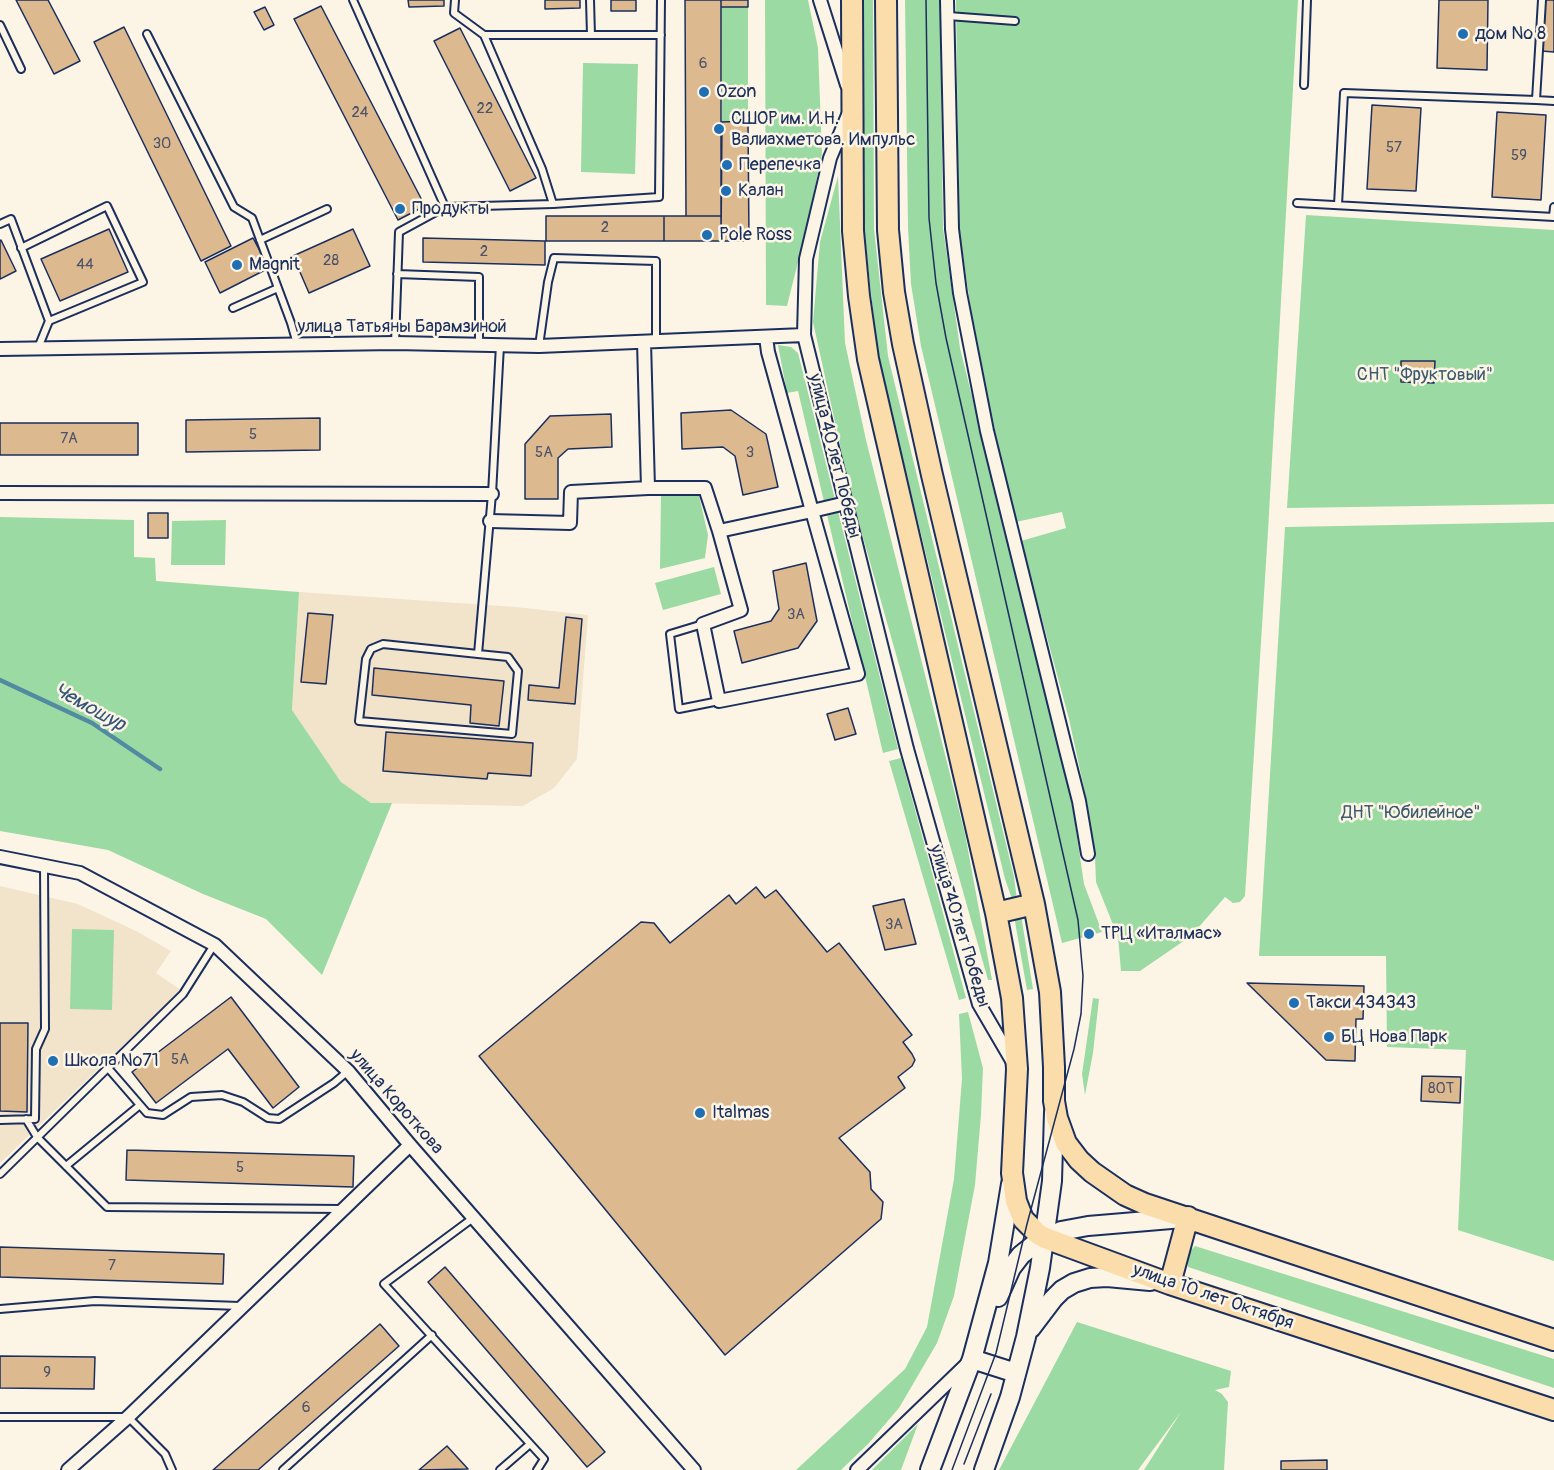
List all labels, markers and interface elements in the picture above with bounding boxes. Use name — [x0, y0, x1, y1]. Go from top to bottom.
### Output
place label: дом № 8 — [1475, 23, 1546, 45]
marker: дом № 8 — [1456, 27, 1470, 41]
house number: 6 — [699, 55, 707, 73]
place label: Ozon — [716, 81, 756, 103]
marker: Ozon — [697, 85, 711, 99]
house number: 22 — [477, 100, 493, 118]
house number: 24 — [351, 104, 369, 122]
place label: СШОР им. И.Н. Валиахметова. Импульс — [731, 108, 915, 150]
marker: СШОР им. И.Н. Валиахметова. Импульс — [712, 122, 726, 136]
house number: 30 — [153, 135, 171, 153]
house number: 57 — [1386, 139, 1402, 157]
house number: 59 — [1511, 147, 1527, 165]
place label: Перепечка — [739, 154, 821, 176]
marker: Перепечка — [720, 158, 734, 172]
place label: Калан — [738, 180, 784, 202]
marker: Калан — [719, 184, 733, 198]
place label: Продукты — [412, 198, 489, 220]
marker: Продукты — [393, 202, 407, 216]
house number: 2 — [601, 219, 609, 237]
place label: Pole Ross — [719, 224, 792, 246]
marker: Pole Ross — [700, 228, 714, 242]
house number: 2 — [480, 243, 488, 261]
house number: 28 — [323, 252, 339, 270]
place label: Magnit — [249, 254, 300, 276]
house number: 44 — [76, 256, 94, 274]
marker: Magnit — [230, 258, 244, 272]
street label: улица Татьяны Барамзиной — [297, 316, 507, 338]
park label: СНТ "Фруктовый" — [1357, 364, 1493, 386]
street label: улица 40 лет Победы — [803, 372, 865, 540]
house number: 5 — [249, 426, 257, 444]
house number: 7А — [60, 430, 78, 448]
house number: 5А — [535, 444, 553, 462]
house number: 3 — [746, 444, 754, 462]
house number: 3А — [787, 606, 805, 624]
water label: Чемошур — [49, 679, 129, 737]
park label: ДНТ "Юбилейное" — [1341, 802, 1481, 824]
street label: улица 40 лет Победы — [924, 842, 994, 1010]
house number: 3А — [885, 916, 903, 934]
place label: ТРЦ «Италмас» — [1101, 923, 1222, 945]
marker: ТРЦ «Италмас» — [1082, 927, 1096, 941]
place label: Такси 434343 — [1306, 992, 1416, 1014]
marker: Такси 434343 — [1287, 996, 1301, 1010]
place label: БЦ Нова Парк — [1341, 1026, 1448, 1048]
marker: БЦ Нова Парк — [1322, 1030, 1336, 1044]
street label: улица Короткова — [345, 1045, 447, 1159]
place label: Школа №71 — [65, 1050, 159, 1072]
house number: 5А — [171, 1051, 189, 1069]
marker: Школа №71 — [46, 1054, 60, 1068]
house number: 80Т — [1428, 1080, 1454, 1098]
place label: Italmas — [712, 1102, 769, 1124]
marker: Italmas — [693, 1106, 707, 1120]
house number: 5 — [236, 1159, 244, 1177]
house number: 7 — [108, 1257, 116, 1275]
street label: улица 10 лет Октября — [1130, 1259, 1296, 1335]
house number: 9 — [43, 1364, 51, 1382]
house number: 6 — [302, 1399, 310, 1417]

